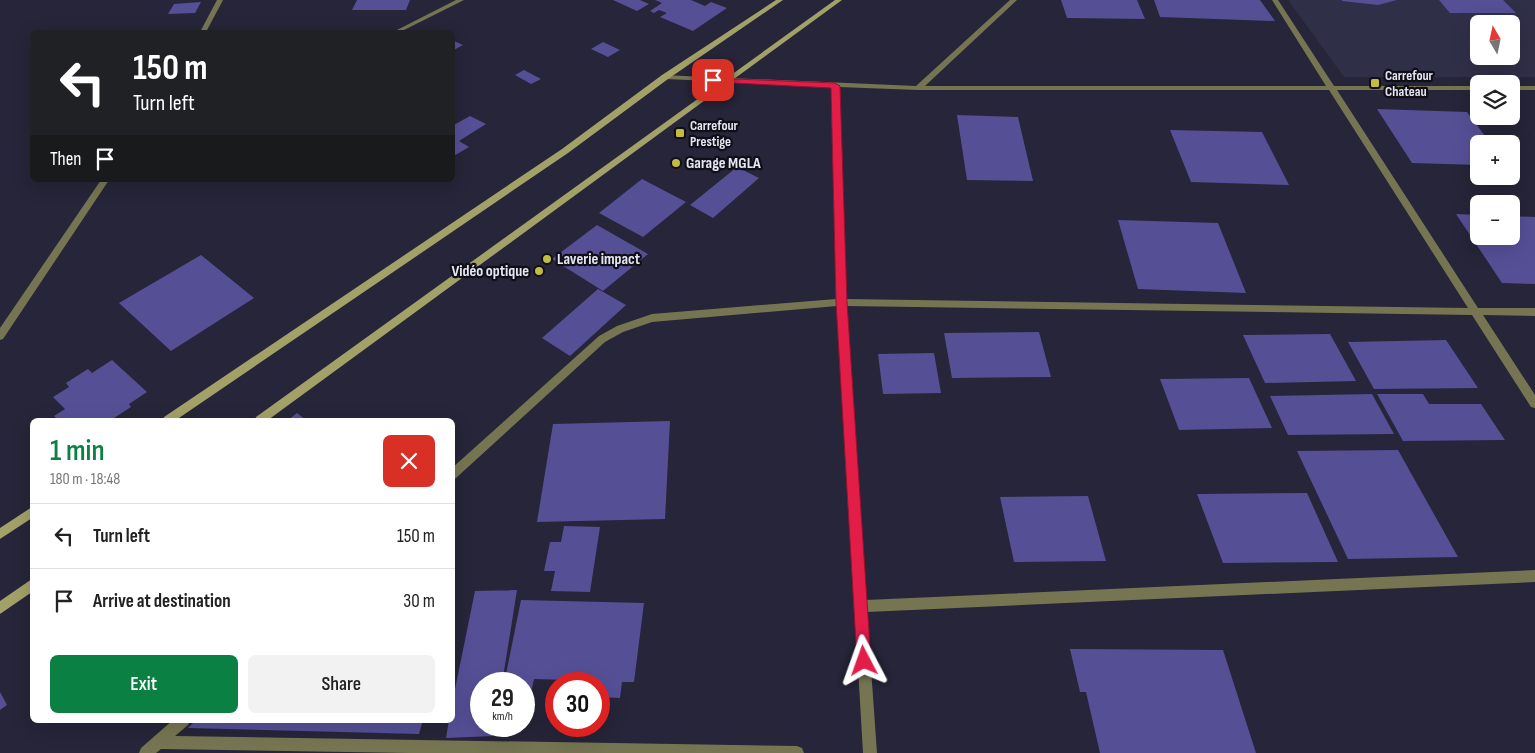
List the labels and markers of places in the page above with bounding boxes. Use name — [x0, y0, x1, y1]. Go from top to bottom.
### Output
pin — [692, 59, 734, 101]
place label: Carrefour Chateau — [1385, 67, 1434, 100]
marker: Carrefour Chateau — [1369, 77, 1381, 89]
place label: Carrefour Prestige — [690, 117, 739, 150]
marker: Carrefour Prestige — [674, 127, 686, 139]
place label: Garage MGLA — [686, 154, 761, 173]
marker: Garage MGLA — [670, 157, 682, 169]
place label: Laverie impact — [557, 250, 640, 269]
marker: Laverie impact — [541, 253, 553, 265]
place label: Vidéo optique — [451, 262, 529, 281]
marker: Vidéo optique — [533, 265, 545, 277]

